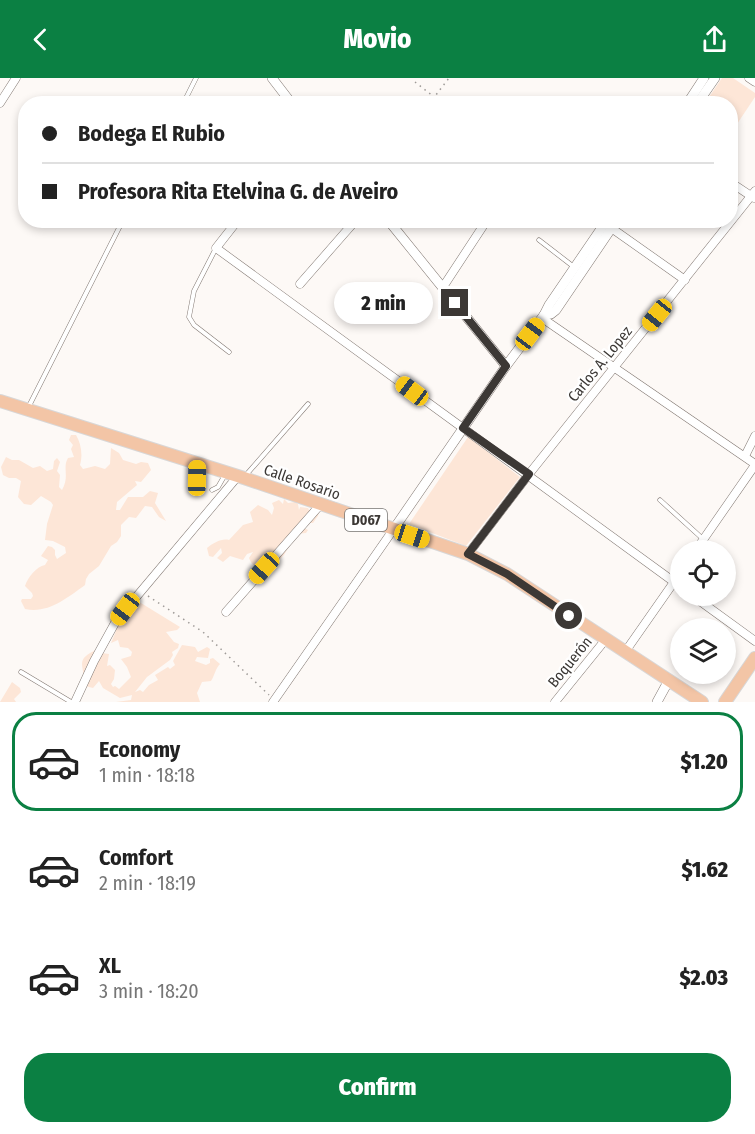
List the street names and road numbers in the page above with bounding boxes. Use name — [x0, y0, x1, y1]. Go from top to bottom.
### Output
street label: Carlos A. Lopez — [564, 323, 636, 405]
street label: Calle Rosario — [261, 460, 343, 504]
road number: D067 — [345, 509, 387, 531]
street label: Boquerón — [544, 633, 596, 691]

